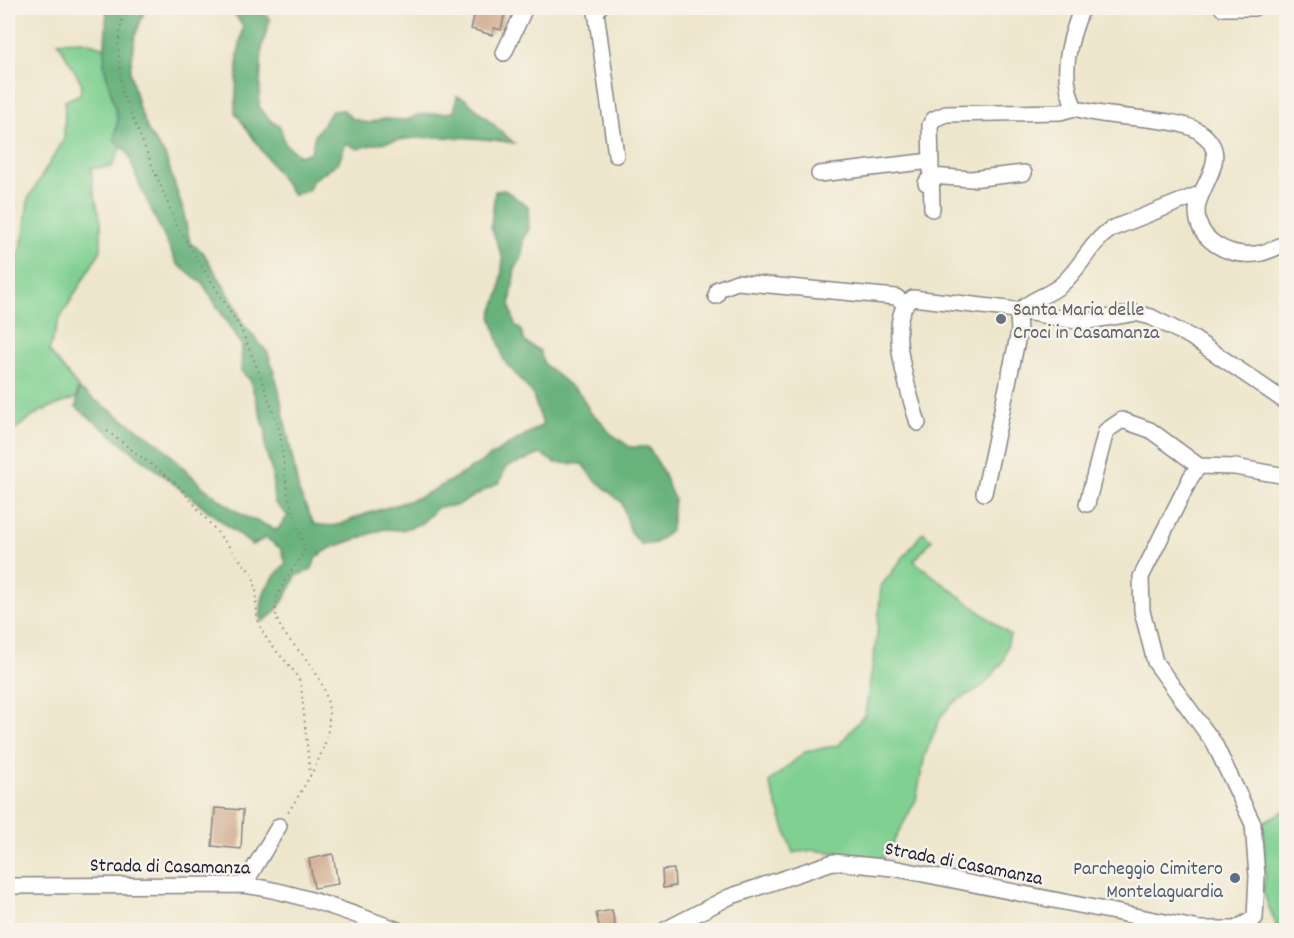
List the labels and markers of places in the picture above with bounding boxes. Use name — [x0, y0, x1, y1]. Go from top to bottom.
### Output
place label: Santa Maria delle Croci in Casamanza — [1013, 297, 1160, 348]
marker: Santa Maria delle Croci in Casamanza — [994, 312, 1008, 326]
place label: Parcheggio Cimitero Montelaguardia — [1073, 856, 1224, 907]
marker: Parcheggio Cimitero Montelaguardia — [1228, 871, 1242, 885]

